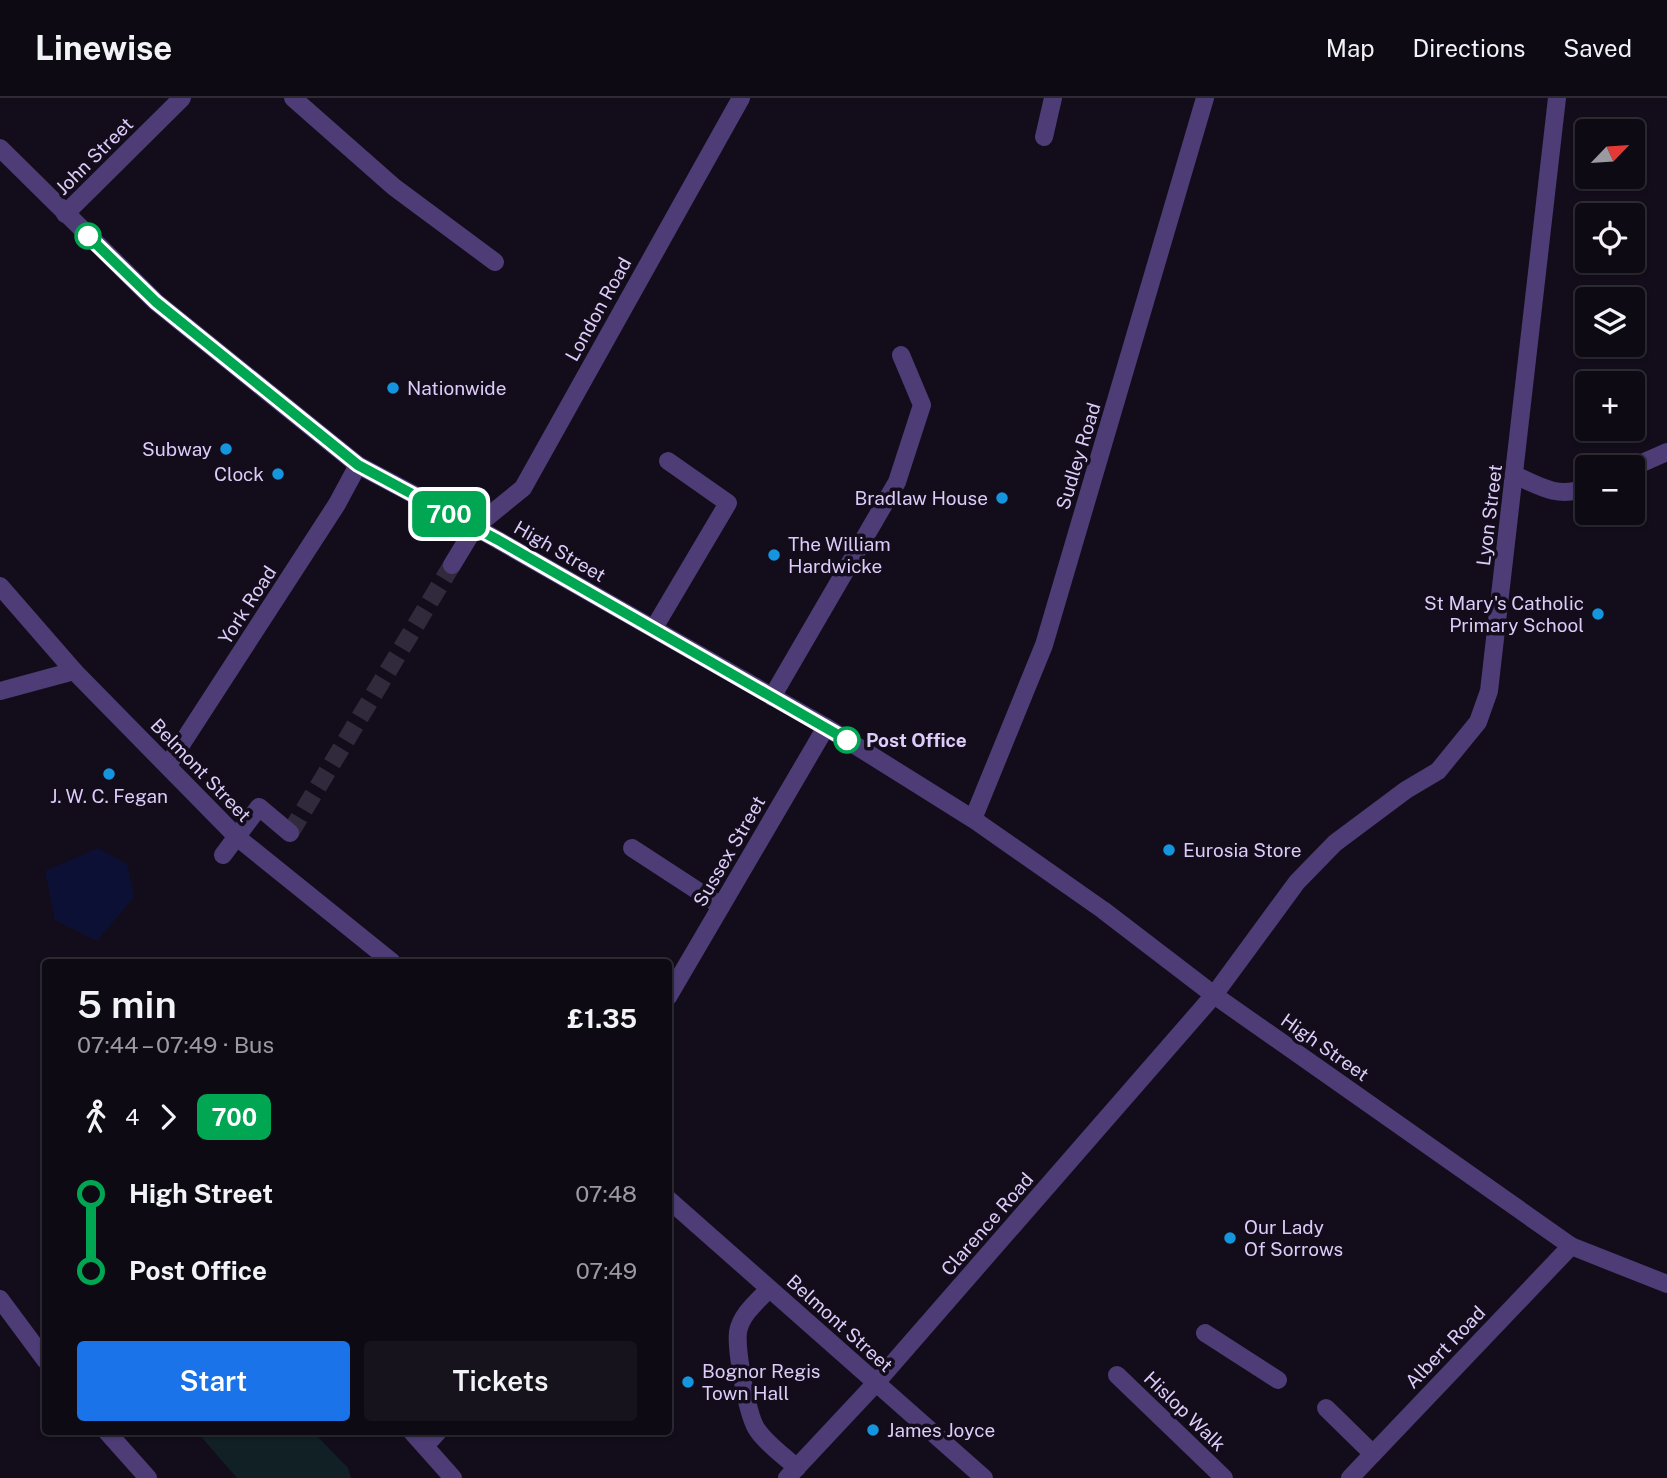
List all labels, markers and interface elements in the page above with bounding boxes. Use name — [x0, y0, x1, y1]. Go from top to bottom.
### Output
text: Linewise — [35, 29, 172, 67]
text: Map — [1326, 34, 1375, 62]
text: Directions — [1413, 34, 1525, 62]
text: Saved — [1563, 34, 1632, 62]
street label: John Street — [51, 113, 137, 199]
north arrow — [1575, 119, 1645, 189]
map controls — [1575, 119, 1645, 525]
button: locate — [1575, 203, 1645, 273]
unlabelled marker — [75, 223, 101, 249]
street label: London Road — [561, 253, 635, 365]
button: layers — [1575, 287, 1645, 357]
button: + — [1575, 371, 1645, 441]
place label: Nationwide — [407, 377, 506, 399]
marker: Nationwide — [385, 380, 401, 396]
street label: Sudley Road — [1051, 400, 1105, 512]
place label: Subway — [142, 438, 212, 460]
marker: Subway — [218, 441, 234, 457]
button: − — [1575, 455, 1645, 525]
place label: Clock — [214, 463, 264, 485]
street label: Lyon Street — [1472, 463, 1506, 567]
marker: Clock — [270, 466, 286, 482]
place label: Bradlaw House — [854, 487, 988, 509]
marker: Bradlaw House — [994, 490, 1010, 506]
line badge: 700 — [409, 491, 489, 537]
text: 700 — [426, 500, 472, 528]
street label: High Street — [510, 516, 610, 586]
place label: The William Hardwicke — [788, 533, 891, 577]
marker: The William Hardwicke — [766, 547, 782, 563]
street label: York Road — [214, 562, 280, 648]
place label: St Mary's Catholic Primary School — [1424, 592, 1584, 636]
marker: St Mary's Catholic Primary School — [1590, 606, 1606, 622]
street label: Belmont Street — [146, 714, 256, 826]
marker: Post Office — [834, 727, 860, 753]
place label: Post Office — [866, 729, 967, 751]
marker: J. W. C. Fegan — [101, 766, 117, 782]
place label: J. W. C. Fegan — [50, 785, 168, 807]
street label: Sussex Street — [689, 792, 769, 910]
place label: Eurosia Store — [1183, 839, 1302, 861]
marker: Eurosia Store — [1161, 842, 1177, 858]
text: 5 min — [77, 982, 177, 1027]
text: £1.35 — [567, 1003, 637, 1034]
street label: High Street — [1277, 1009, 1373, 1085]
text: 07:44 – 07:49 · Bus — [77, 1031, 274, 1058]
icon: walk — [77, 1098, 115, 1136]
icon: forward — [149, 1098, 187, 1136]
text: 4 — [125, 1103, 139, 1130]
text: 700 — [211, 1103, 257, 1131]
street label: Clarence Road — [936, 1168, 1038, 1280]
text: High Street — [129, 1178, 273, 1209]
text: 07:48 — [575, 1180, 637, 1207]
place label: Our Lady Of Sorrows — [1244, 1216, 1343, 1260]
marker: Our Lady Of Sorrows — [1222, 1230, 1238, 1246]
text: Post Office — [129, 1255, 267, 1286]
text: 07:49 — [576, 1257, 637, 1284]
street label: Belmont Street — [783, 1270, 897, 1376]
street label: Albert Road — [1400, 1301, 1490, 1393]
button: Start — [77, 1341, 350, 1421]
button: Tickets — [364, 1341, 637, 1421]
place label: Bognor Regis Town Hall — [702, 1360, 820, 1404]
street label: Hislop Walk — [1140, 1367, 1230, 1455]
marker: Bognor Regis Town Hall — [680, 1374, 696, 1390]
place label: James Joyce — [887, 1419, 995, 1441]
marker: James Joyce — [865, 1422, 881, 1438]

